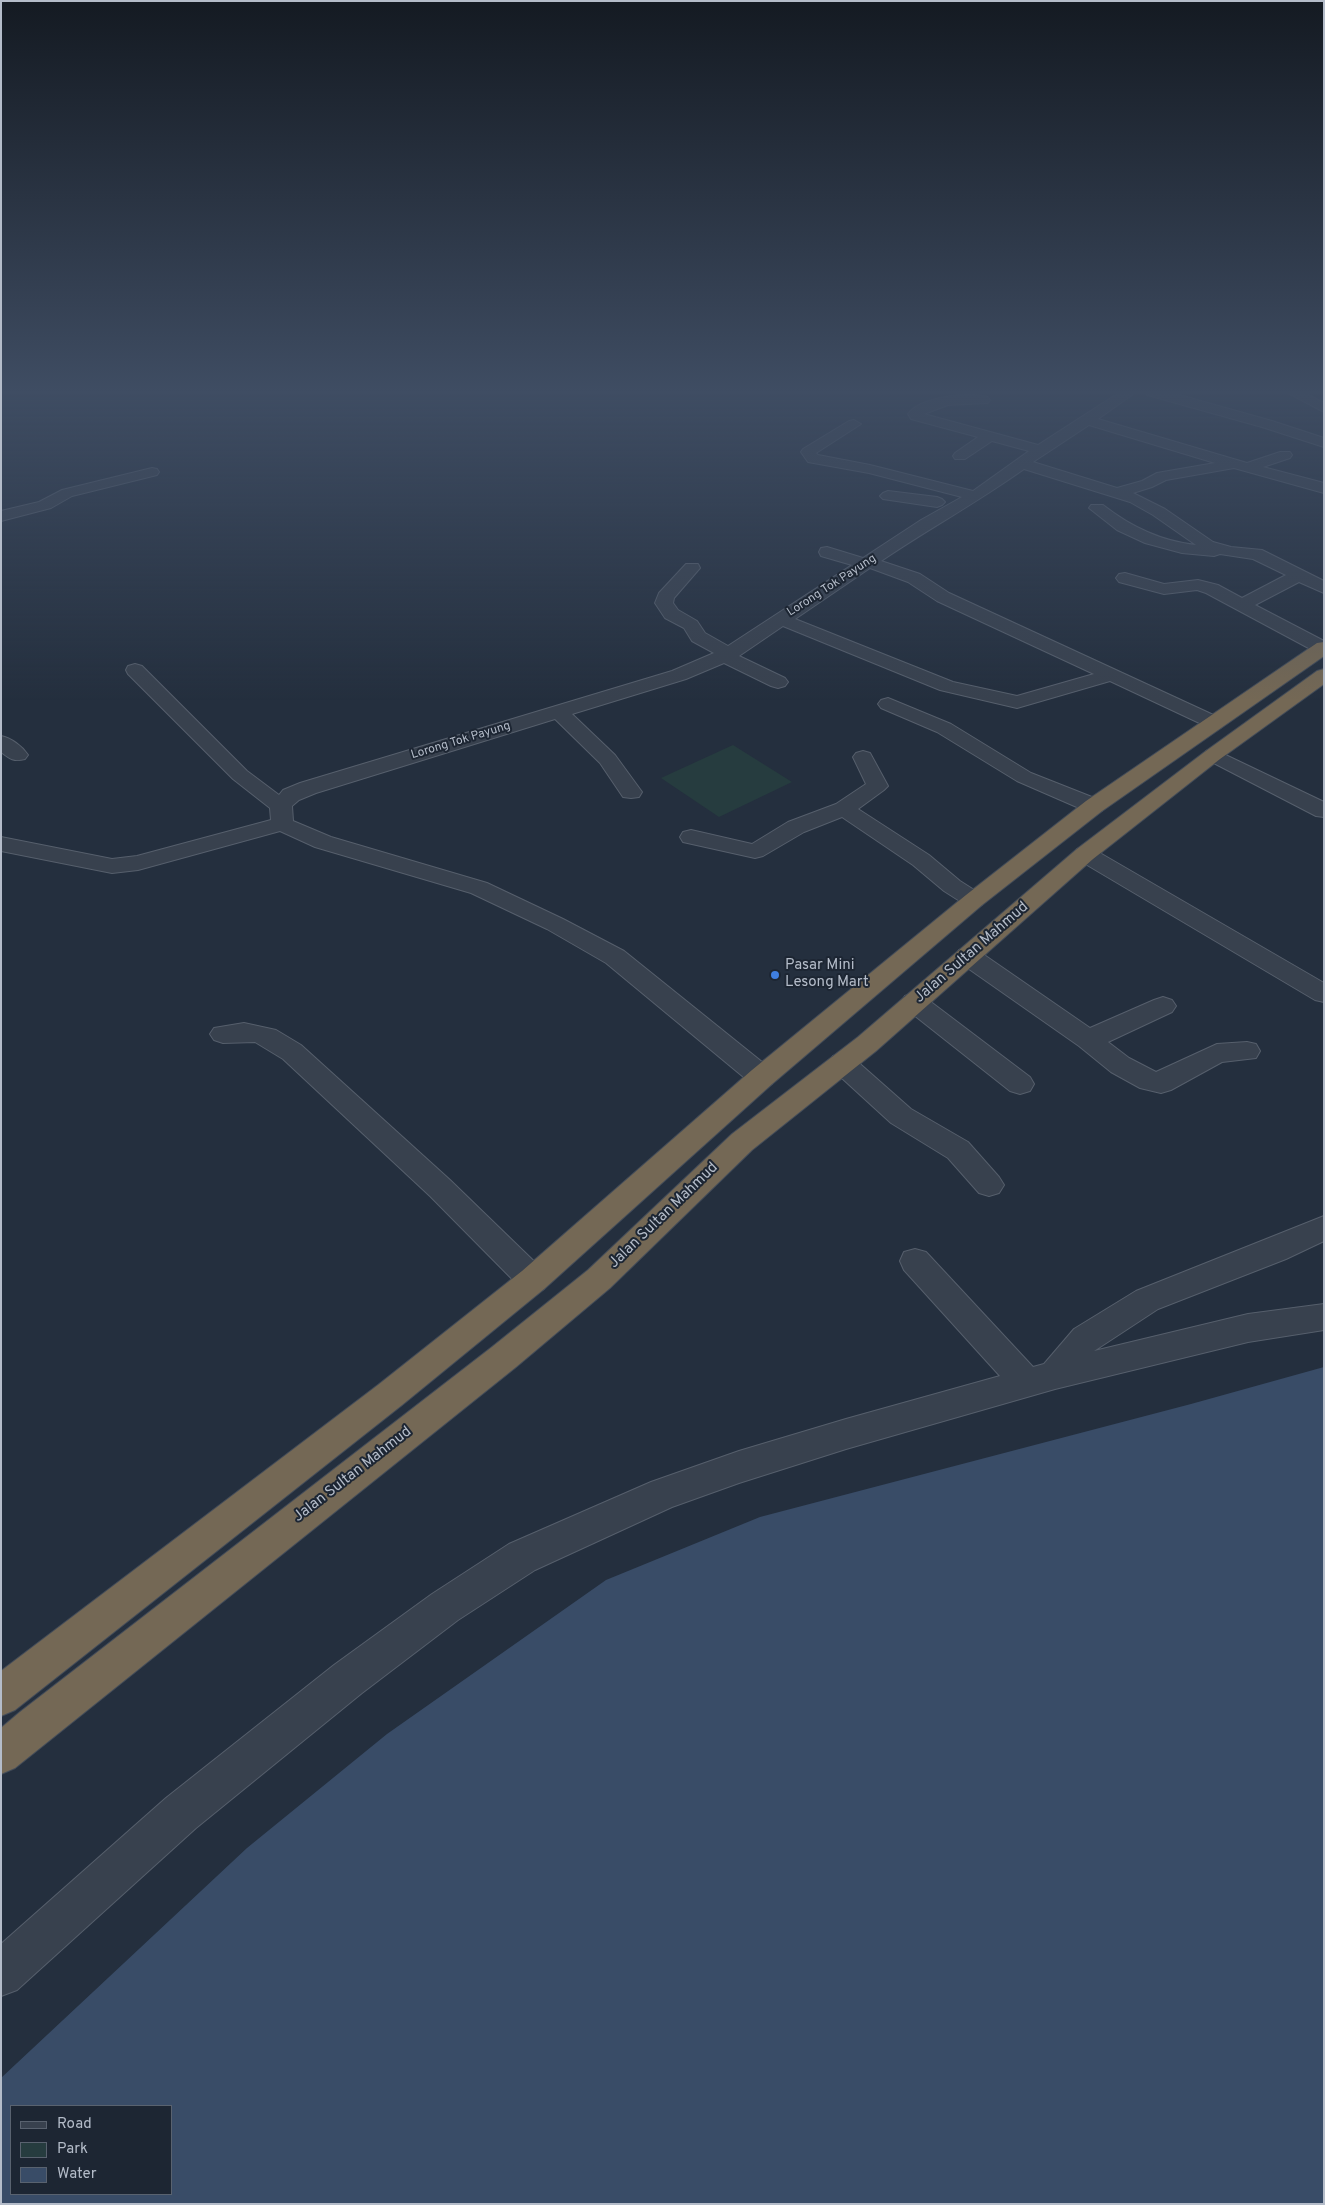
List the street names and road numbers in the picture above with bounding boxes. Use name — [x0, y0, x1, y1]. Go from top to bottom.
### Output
street label: Lorong Tok Payung — [785, 552, 879, 620]
street label: Lorong Tok Payung — [410, 719, 512, 763]
street label: Jalan Sultan Mahmud — [912, 899, 1032, 1007]
street label: Jalan Sultan Mahmud — [606, 1159, 722, 1273]
street label: Jalan Sultan Mahmud — [290, 1423, 416, 1527]

